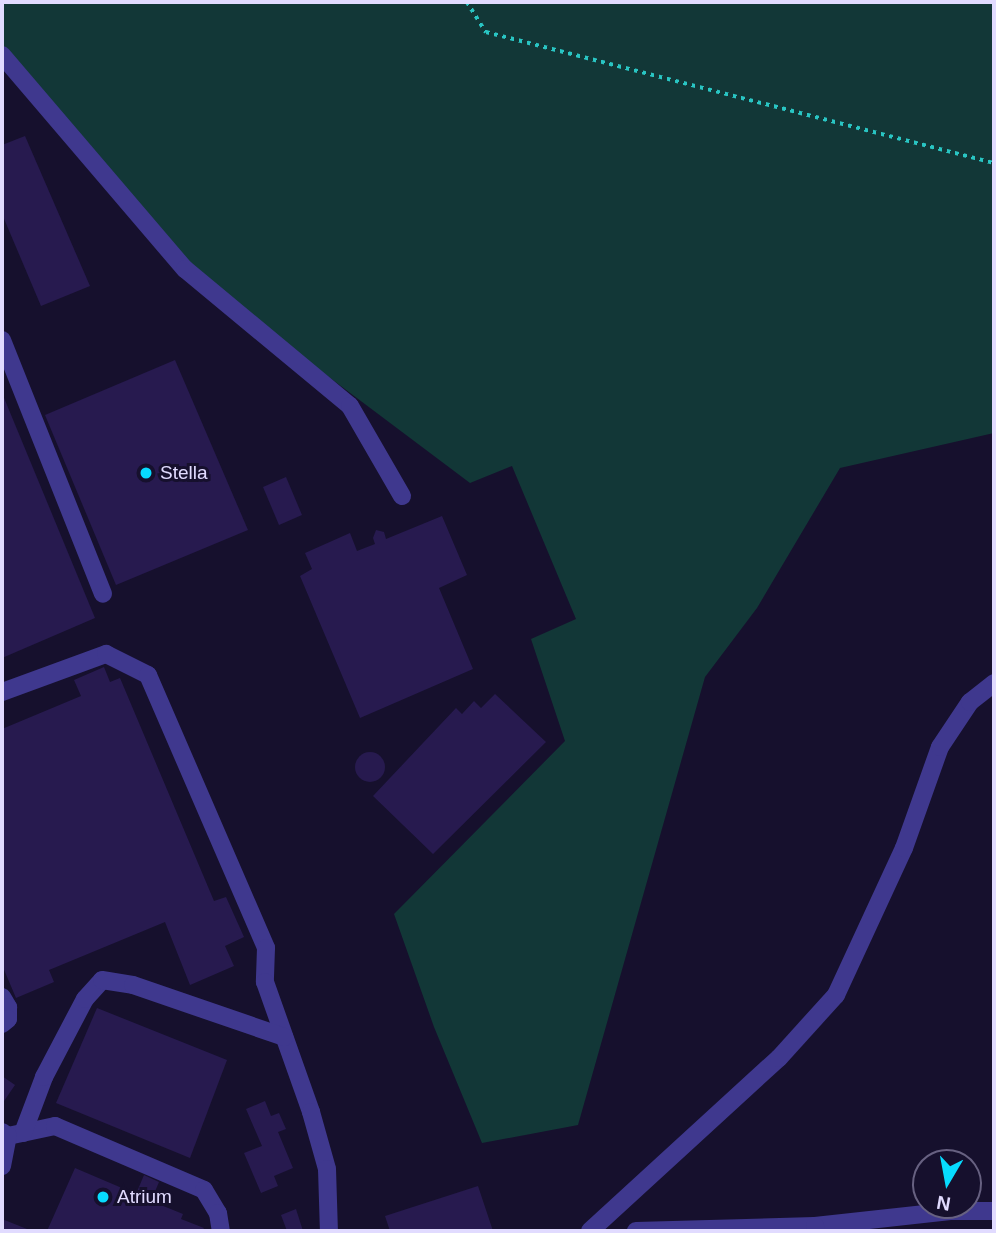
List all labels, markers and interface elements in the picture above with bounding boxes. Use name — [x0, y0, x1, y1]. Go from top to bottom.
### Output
place label: Stella — [160, 462, 208, 484]
marker: Stella — [138, 465, 154, 481]
north arrow — [912, 1149, 982, 1219]
place label: Atrium — [117, 1186, 172, 1208]
marker: Atrium — [95, 1189, 111, 1205]
text: N — [935, 1192, 952, 1215]

